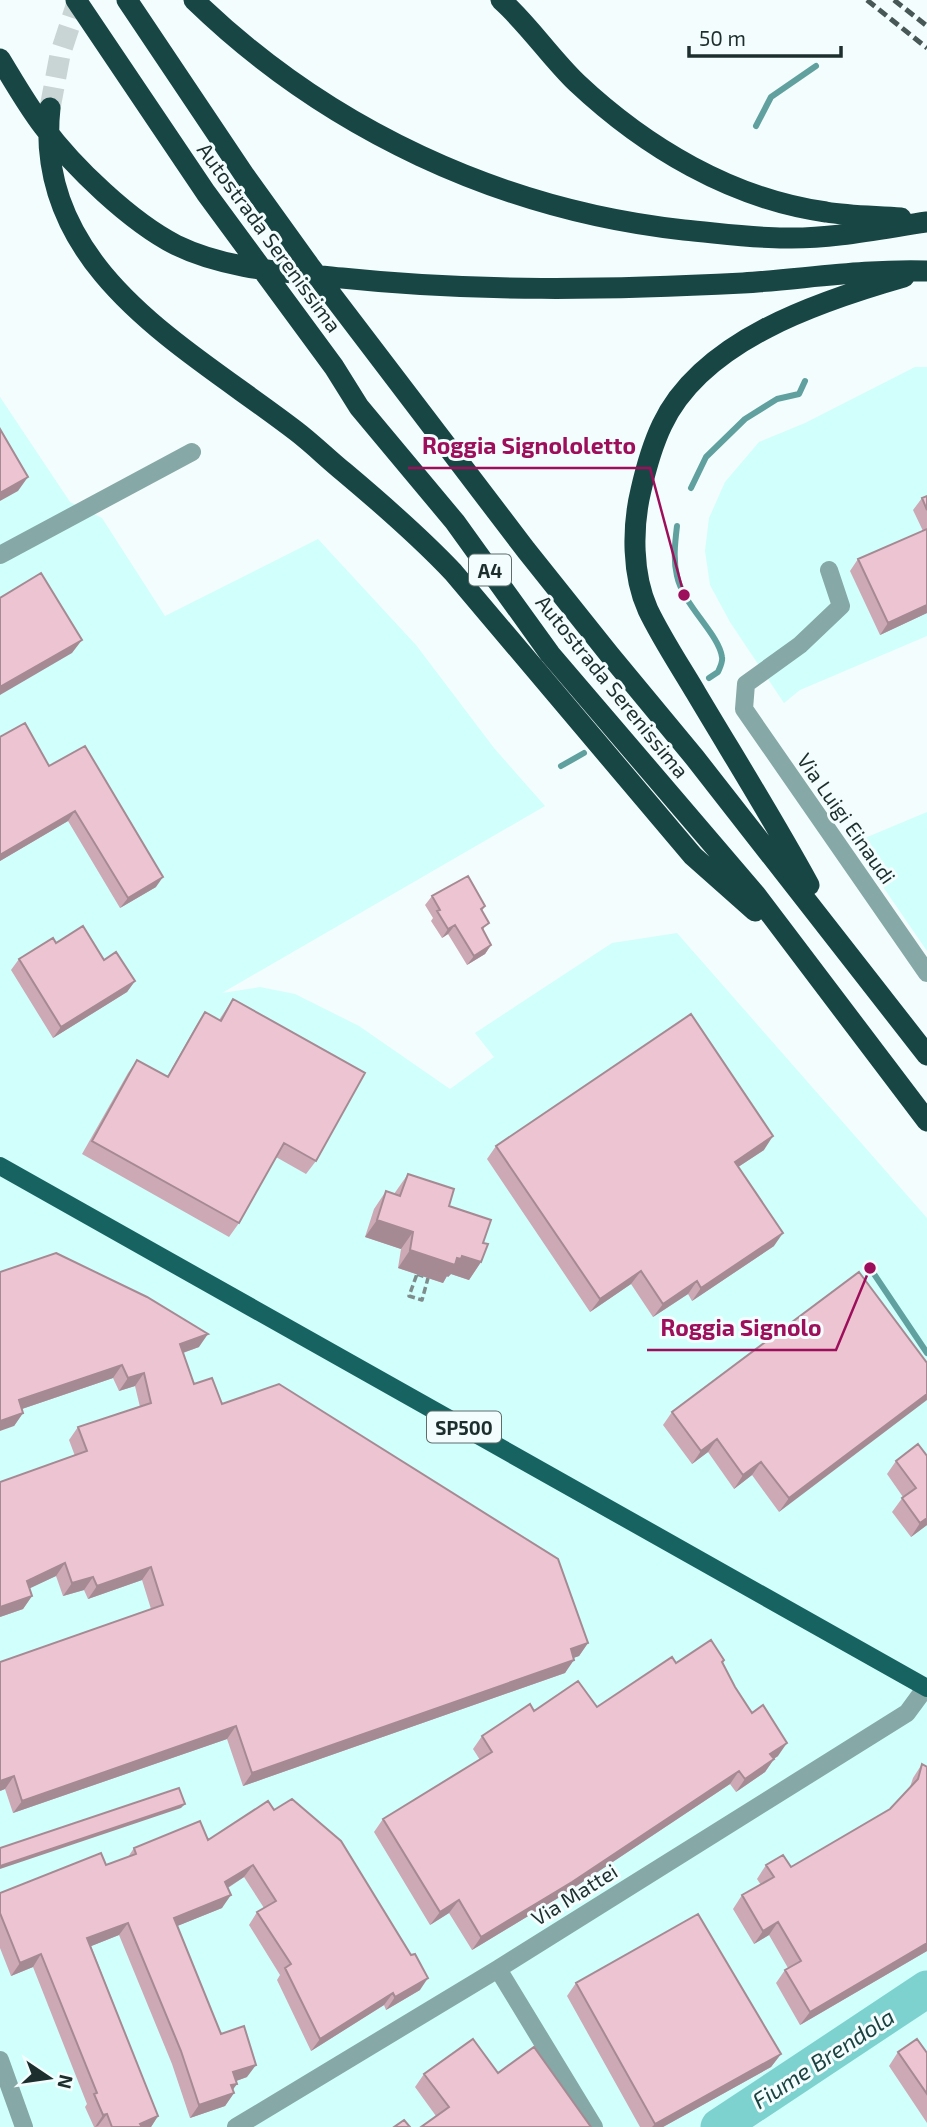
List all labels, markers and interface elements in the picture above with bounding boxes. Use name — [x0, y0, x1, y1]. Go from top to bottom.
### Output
scale bar — [689, 14, 841, 58]
text: 50 m — [699, 25, 746, 50]
street label: Autostrada Serenissima — [193, 137, 347, 337]
callout: Roggia Signololetto — [408, 424, 650, 468]
text: Roggia Signololetto — [422, 431, 636, 459]
road number: A4 — [469, 554, 511, 586]
street label: Autostrada Serenissima — [531, 589, 695, 783]
street label: Via Luigi Einaudi — [793, 748, 901, 888]
callout: Roggia Signolo — [647, 1306, 836, 1350]
text: Roggia Signolo — [660, 1313, 822, 1341]
road number: SP500 — [427, 1412, 501, 1442]
street label: Via Mattei — [526, 1858, 622, 1930]
water label: Fiume Brendola — [747, 2002, 899, 2114]
north arrow — [14, 2043, 84, 2113]
text: N — [53, 2073, 79, 2091]

